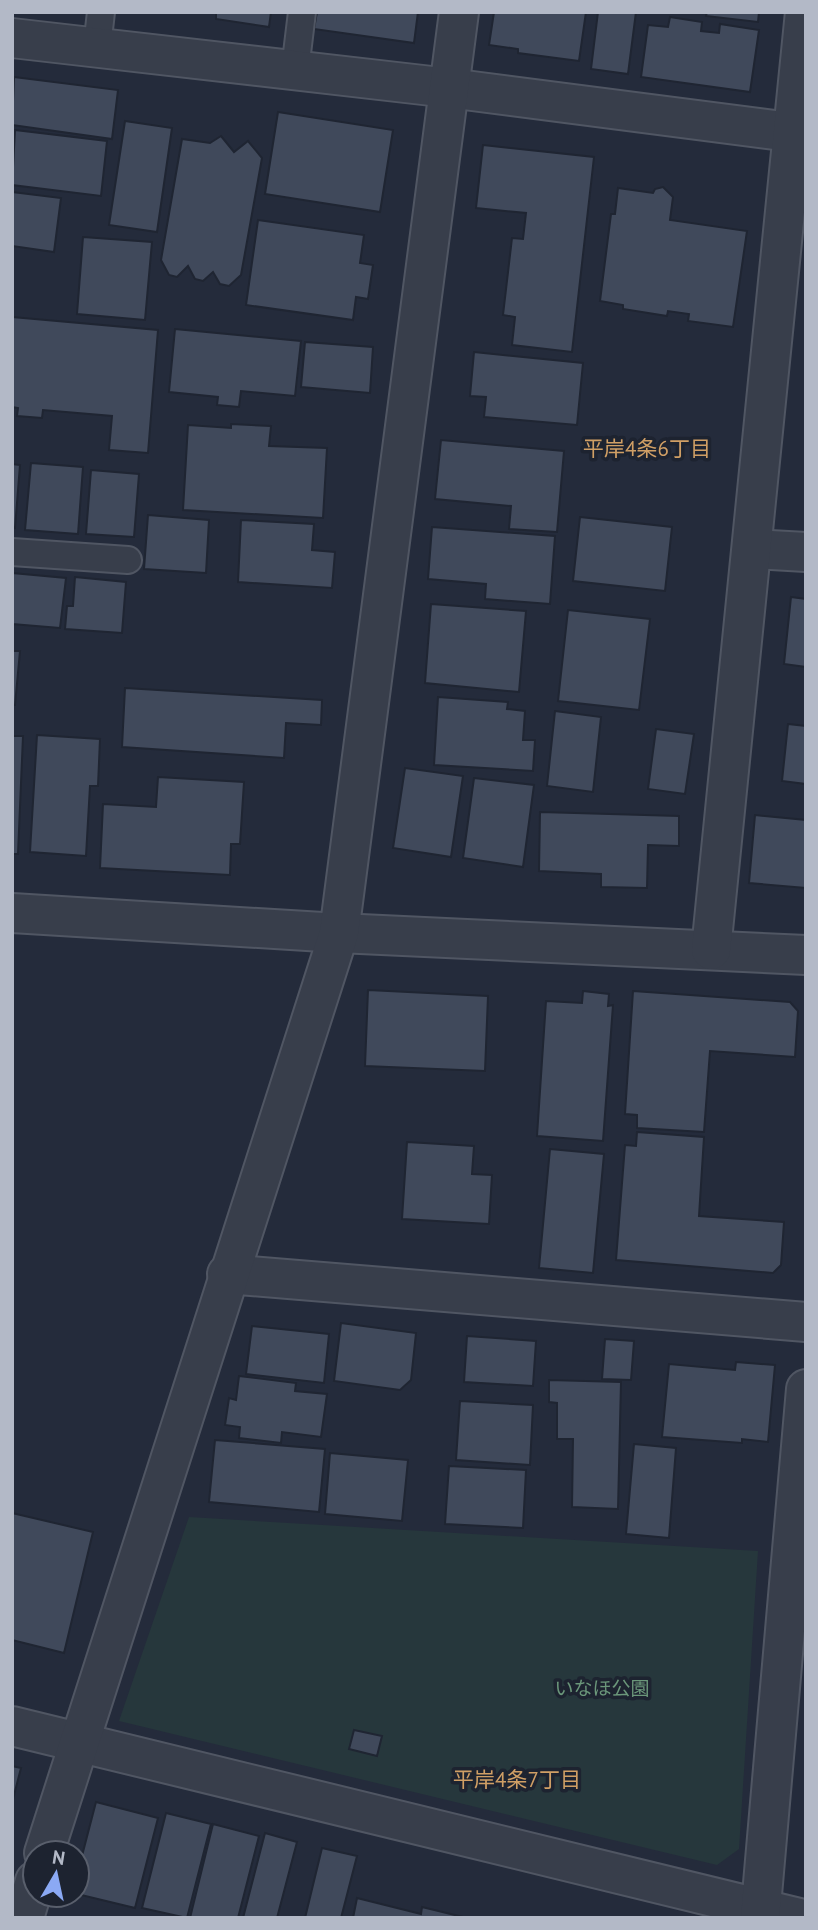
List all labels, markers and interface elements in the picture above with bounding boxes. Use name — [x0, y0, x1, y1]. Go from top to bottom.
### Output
district label: 平岸4条6丁目 — [583, 435, 711, 462]
park label: いなほ公園 — [554, 1676, 650, 1700]
district label: 平岸4条7丁目 — [453, 1766, 581, 1793]
north arrow — [21, 1839, 91, 1909]
text: N — [51, 1844, 67, 1870]

